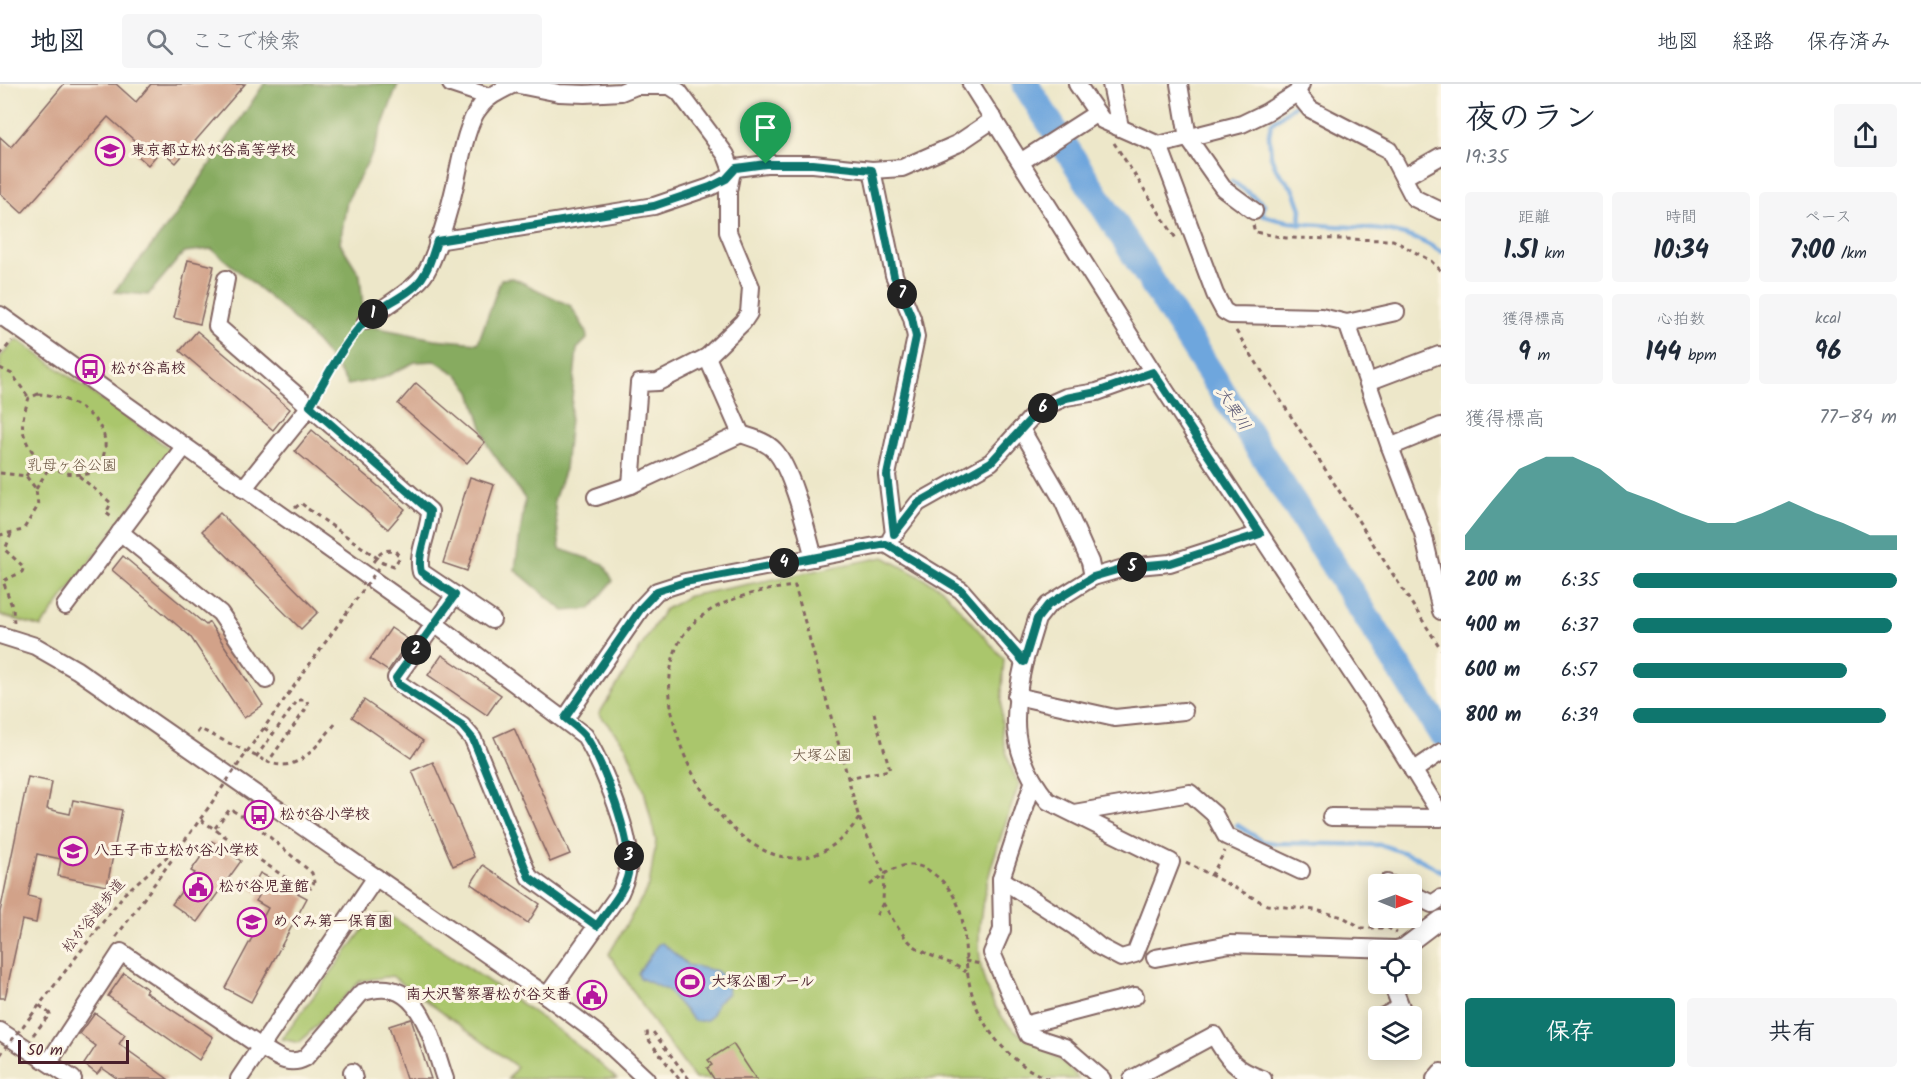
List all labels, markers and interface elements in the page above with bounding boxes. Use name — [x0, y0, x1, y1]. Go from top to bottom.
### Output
search box — [122, 14, 542, 68]
text: 地図 — [30, 20, 86, 65]
icon: search — [143, 25, 176, 58]
text: ここで検索 — [191, 25, 301, 60]
text: 地図 — [1657, 26, 1699, 59]
text: 経路 — [1732, 26, 1774, 59]
text: 保存済み — [1807, 26, 1891, 59]
text: 夜のラン — [1465, 93, 1597, 146]
pin — [740, 102, 791, 164]
button: share — [1834, 104, 1897, 167]
icon: arrive — [749, 111, 782, 144]
school or university icon: 東京都立松が谷高等学校 — [94, 135, 126, 167]
place label: 東京都立松が谷高等学校 — [131, 139, 296, 163]
text: 19:35 — [1465, 142, 1508, 174]
text: 距離 — [1518, 205, 1550, 230]
text: 時間 — [1665, 205, 1697, 230]
text: ペース — [1804, 205, 1852, 230]
text: 1.51 — [1503, 230, 1538, 272]
text: 10:34 — [1653, 230, 1709, 272]
text: 7:00 — [1789, 230, 1835, 272]
text: km — [1538, 241, 1565, 266]
text: /km — [1835, 241, 1867, 266]
pin: 7 — [887, 279, 917, 309]
text: 7 — [898, 281, 906, 306]
pin: 1 — [358, 299, 388, 329]
text: 1 — [371, 301, 375, 326]
text: kcal — [1815, 306, 1841, 331]
text: 獲得標高 — [1502, 307, 1566, 332]
text: 心拍数 — [1657, 307, 1705, 332]
text: 96 — [1814, 331, 1842, 373]
text: 9 — [1518, 332, 1531, 374]
text: 144 — [1645, 332, 1682, 374]
text: m — [1531, 343, 1550, 368]
text: bpm — [1682, 343, 1717, 368]
bus stop icon: 松が谷高校 — [74, 353, 106, 385]
place label: 松が谷高校 — [111, 357, 186, 381]
water label: 大栗川 — [1209, 382, 1257, 436]
pin: 6 — [1028, 393, 1058, 423]
text: 6 — [1039, 395, 1047, 420]
text: 77–84 m — [1819, 402, 1897, 434]
text: 獲得標高 — [1465, 404, 1545, 436]
park label: 乳母ヶ谷公園 — [27, 454, 117, 478]
pin: 4 — [769, 548, 799, 578]
text: 4 — [780, 550, 788, 575]
pin: 5 — [1117, 552, 1147, 582]
text: 5 — [1128, 554, 1136, 579]
text: 200 m — [1465, 565, 1521, 597]
text: 6:35 — [1561, 565, 1599, 597]
text: 400 m — [1465, 610, 1521, 642]
text: 6:37 — [1561, 610, 1598, 642]
pin: 2 — [401, 635, 431, 665]
text: 2 — [411, 637, 421, 662]
text: 600 m — [1465, 655, 1520, 687]
text: 6:57 — [1561, 655, 1597, 687]
text: 800 m — [1465, 700, 1521, 732]
text: 6:39 — [1561, 700, 1598, 732]
park label: 大塚公園 — [792, 744, 852, 768]
bus stop icon: 松が谷小学校 — [243, 799, 275, 831]
place label: 松が谷小学校 — [280, 803, 370, 827]
school or university icon: 八王子市立松が谷小学校 — [57, 835, 89, 867]
place label: 八王子市立松が谷小学校 — [94, 839, 259, 863]
pin: 3 — [614, 841, 644, 871]
text: 3 — [625, 843, 633, 868]
public building icon: 松が谷児童館 — [182, 871, 214, 903]
street label: 松が谷遊歩道 — [56, 873, 132, 959]
north arrow — [1368, 874, 1422, 928]
map controls — [1368, 874, 1422, 1060]
place label: 松が谷児童館 — [219, 875, 309, 899]
school or university icon: めぐみ第一保育園 — [236, 906, 268, 938]
place label: めぐみ第一保育園 — [273, 910, 393, 934]
button: locate — [1368, 940, 1422, 994]
sports icon: 大塚公園プール — [674, 966, 706, 998]
place label: 大塚公園プール — [711, 970, 815, 994]
public building icon: 南大沢警察署松が谷交番 — [576, 979, 608, 1011]
place label: 南大沢警察署松が谷交番 — [406, 983, 571, 1007]
button: 保存 — [1465, 998, 1675, 1067]
button: 共有 — [1687, 998, 1897, 1067]
button: layers — [1368, 1006, 1422, 1060]
scale bar — [18, 1037, 129, 1064]
text: 50 m — [27, 1038, 63, 1063]

